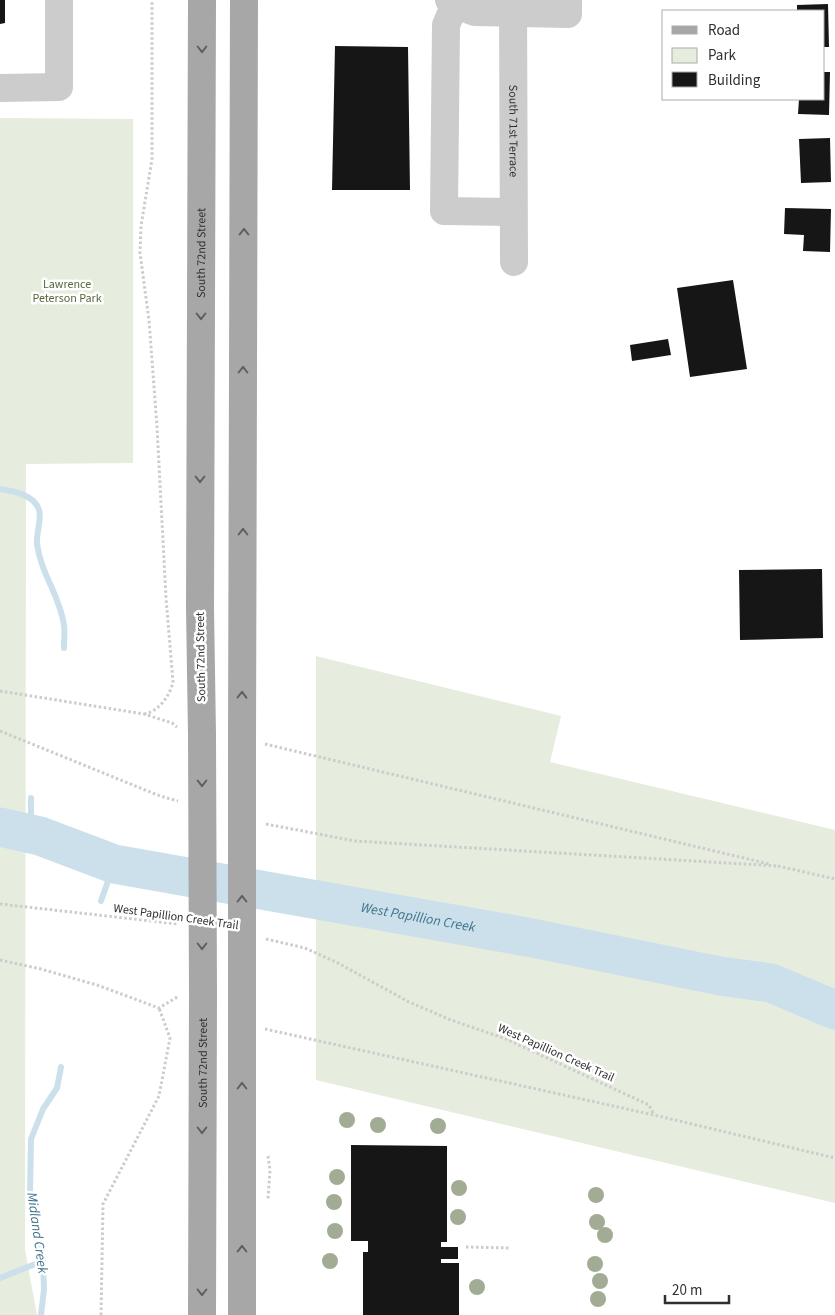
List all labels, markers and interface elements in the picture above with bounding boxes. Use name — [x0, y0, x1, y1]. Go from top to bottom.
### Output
legend — [662, 10, 825, 100]
text: Road — [708, 20, 740, 41]
one-way arrow — [197, 45, 207, 53]
text: Park — [708, 45, 737, 66]
text: Building — [708, 70, 761, 91]
street label: South 71st Terrace — [505, 85, 522, 177]
street label: South 72nd Street — [193, 208, 210, 298]
one-way arrow — [239, 227, 249, 235]
park label: Lawrence Peterson Park — [32, 276, 102, 307]
one-way arrow — [196, 312, 206, 320]
one-way arrow — [238, 366, 248, 374]
one-way arrow — [195, 475, 205, 483]
one-way arrow — [238, 528, 248, 536]
street label: South 72nd Street — [192, 612, 210, 702]
one-way arrow — [237, 691, 247, 698]
one-way arrow — [197, 780, 207, 788]
one-way arrow — [237, 895, 247, 903]
water label: West Papillion Creek — [359, 898, 477, 938]
street label: West Papillion Creek Trail — [112, 900, 240, 934]
one-way arrow — [197, 942, 208, 950]
street label: South 72nd Street — [194, 1018, 211, 1108]
street label: West Papillion Creek Trail — [495, 1020, 617, 1086]
one-way arrow — [237, 1082, 247, 1090]
one-way arrow — [197, 1126, 207, 1134]
water label: Midland Creek — [21, 1191, 53, 1275]
one-way arrow — [237, 1245, 247, 1252]
scale bar — [665, 1272, 729, 1304]
text: 20 m — [672, 1280, 702, 1301]
one-way arrow — [197, 1288, 207, 1296]

